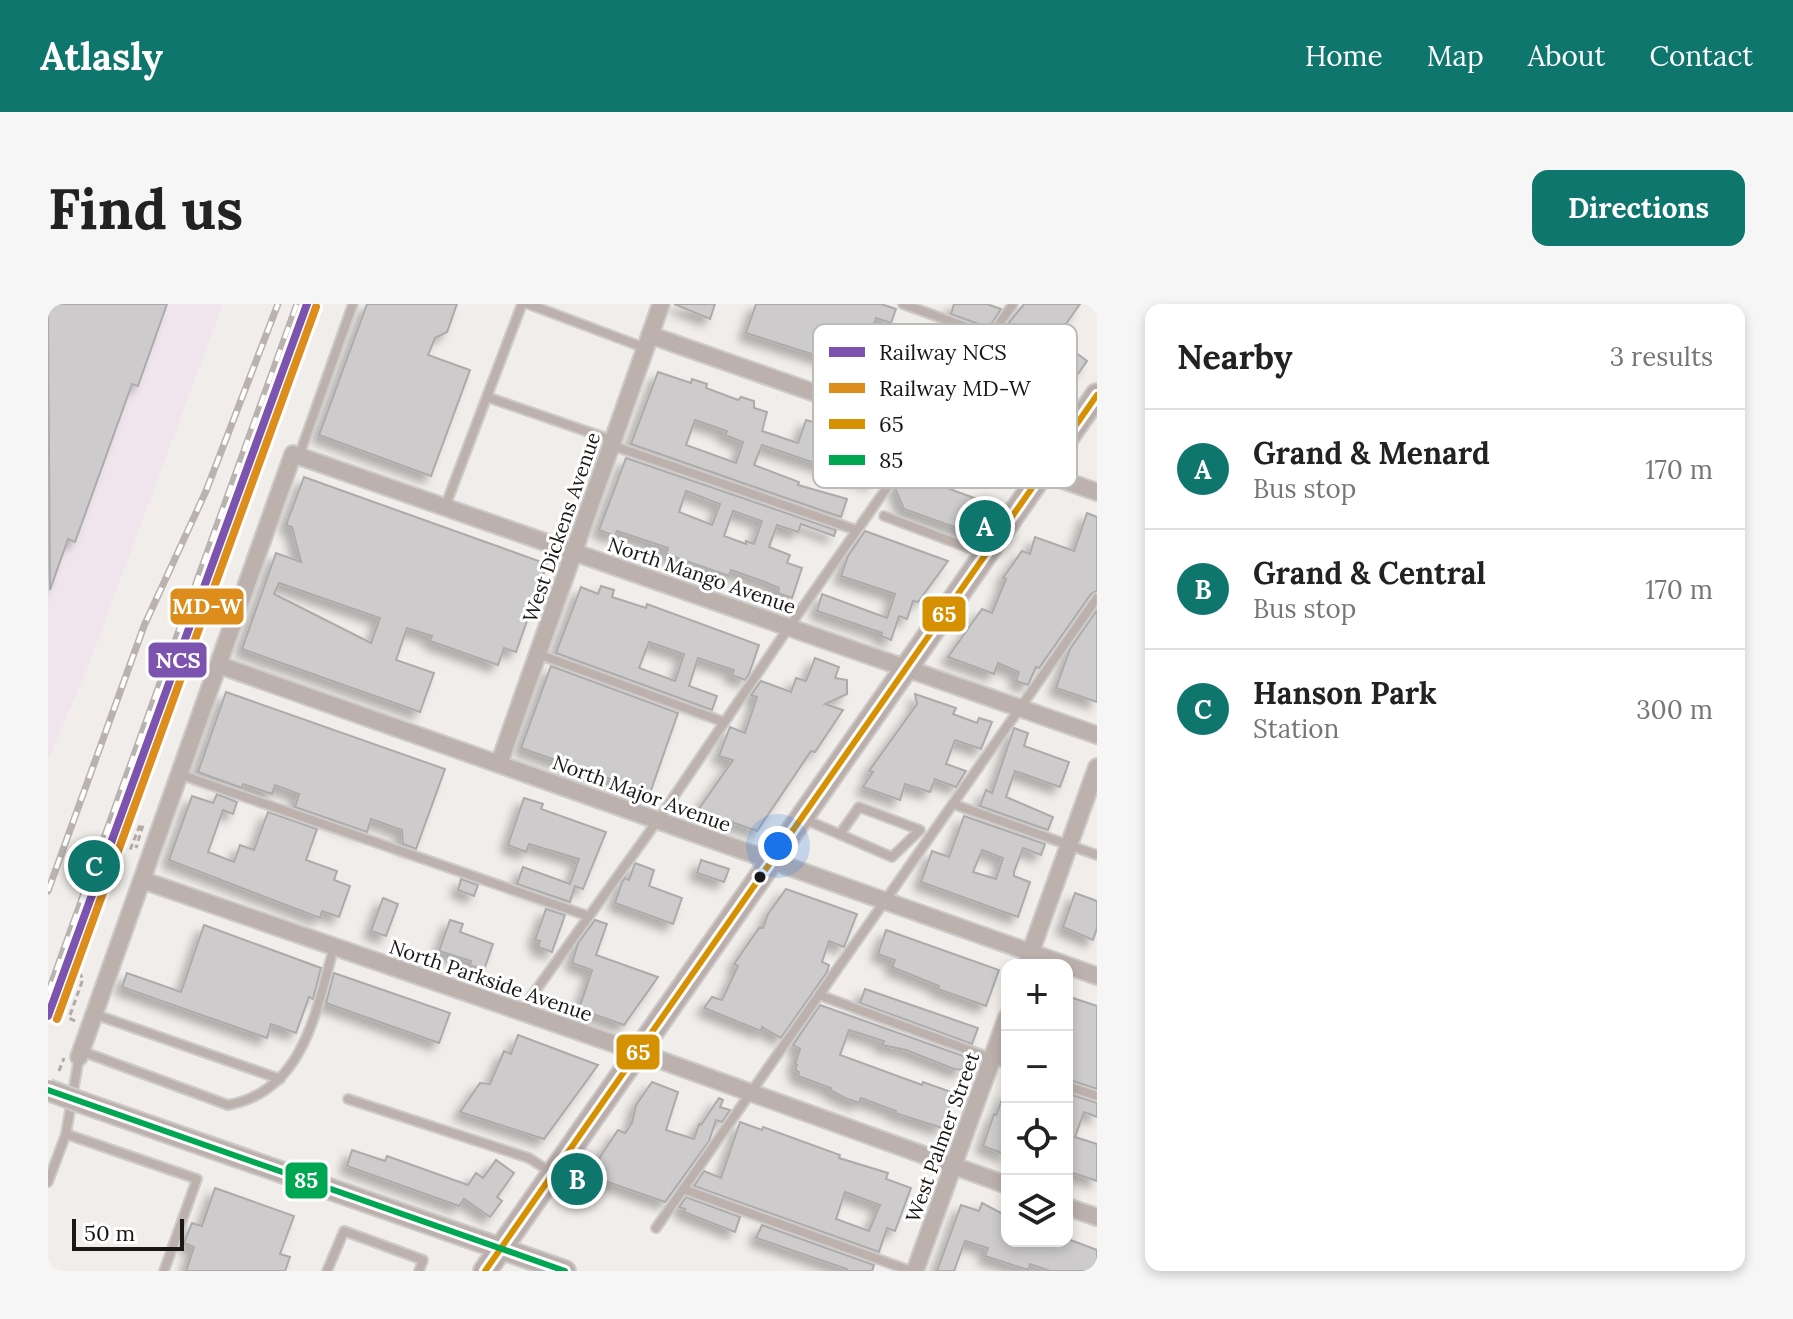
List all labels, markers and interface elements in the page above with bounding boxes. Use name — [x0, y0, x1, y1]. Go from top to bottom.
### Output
text: Atlasly — [40, 32, 163, 80]
text: Home — [1305, 38, 1383, 74]
text: Map — [1427, 38, 1484, 74]
text: About — [1528, 38, 1605, 74]
text: Contact — [1649, 38, 1753, 74]
button: Directions — [1532, 170, 1745, 246]
text: Find us — [48, 173, 243, 244]
legend — [813, 324, 1077, 488]
text: Nearby — [1177, 335, 1293, 378]
text: Railway NCS — [879, 338, 1007, 366]
text: 3 results — [1610, 340, 1713, 373]
text: Railway MD-W — [879, 374, 1032, 402]
text: 65 — [879, 410, 904, 438]
street label: West Dickens Avenue — [517, 429, 605, 625]
text: Grand & Menard — [1253, 434, 1490, 472]
text: 85 — [879, 446, 903, 474]
text: A — [1194, 453, 1212, 486]
text: 170 m — [1645, 453, 1713, 486]
text: Bus stop — [1253, 472, 1356, 505]
pin: A — [959, 496, 1011, 556]
street label: North Mango Avenue — [605, 531, 799, 619]
text: Grand & Central — [1253, 554, 1486, 592]
text: B — [1194, 573, 1212, 606]
text: 170 m — [1645, 573, 1713, 606]
line badge: MD-W — [169, 587, 245, 626]
text: MD-W — [172, 592, 243, 620]
text: Bus stop — [1253, 592, 1356, 625]
line badge: 65 — [921, 595, 967, 633]
text: 65 — [932, 600, 956, 628]
line badge: NCS — [147, 641, 208, 679]
text: NCS — [155, 646, 201, 674]
text: Hanson Park — [1253, 674, 1437, 712]
text: C — [1194, 693, 1212, 726]
text: 300 m — [1636, 693, 1713, 726]
text: Station — [1253, 712, 1339, 745]
street label: North Major Avenue — [549, 749, 735, 837]
your location — [758, 826, 798, 866]
pin: C — [68, 836, 120, 896]
unlabelled marker — [752, 869, 768, 885]
street label: North Parkside Avenue — [386, 934, 596, 1027]
map controls — [1001, 959, 1073, 1247]
button: + — [1001, 959, 1073, 1031]
button: − — [1001, 1031, 1073, 1103]
line badge: 65 — [615, 1033, 661, 1071]
text: 65 — [626, 1038, 650, 1066]
street label: West Palmer Street — [900, 1048, 984, 1226]
button: locate — [1001, 1103, 1073, 1175]
pin: B — [551, 1149, 603, 1209]
line badge: 85 — [284, 1161, 329, 1200]
text: 85 — [294, 1166, 318, 1194]
button: layers — [1001, 1175, 1073, 1247]
scale bar — [72, 1215, 184, 1251]
text: 50 m — [84, 1219, 135, 1247]

